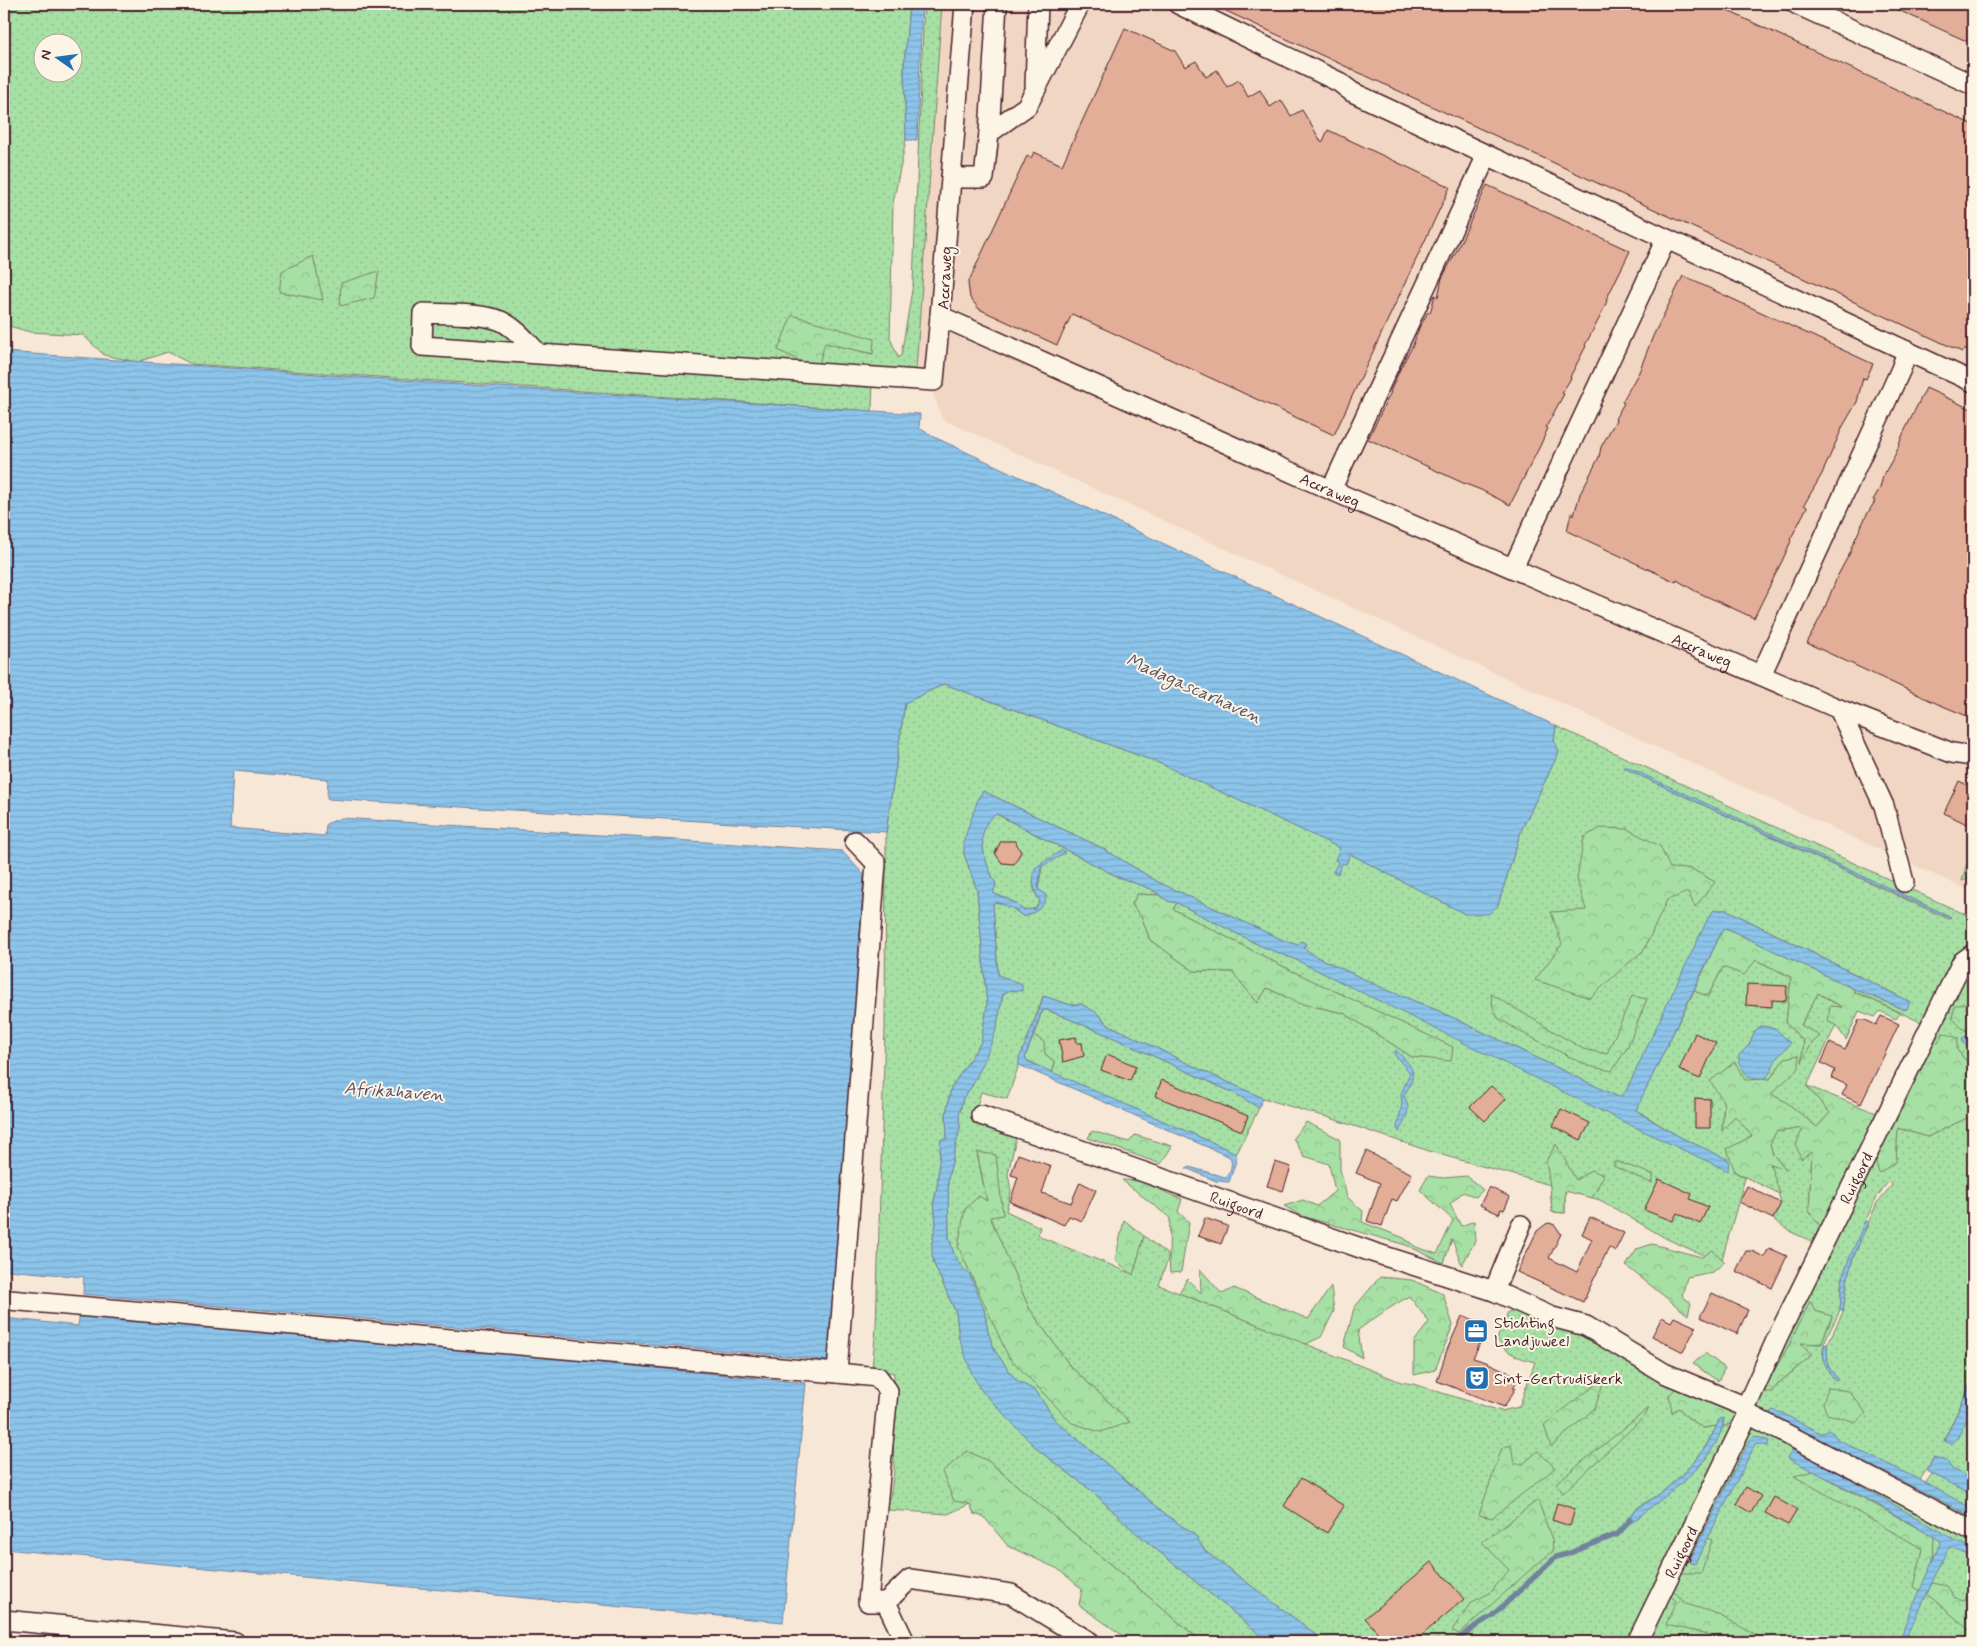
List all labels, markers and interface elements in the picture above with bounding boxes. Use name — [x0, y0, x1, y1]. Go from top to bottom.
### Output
north arrow — [32, 32, 82, 82]
text: N — [36, 48, 56, 62]
street label: Accraweg — [933, 246, 959, 310]
street label: Accraweg — [1296, 468, 1363, 514]
street label: Accraweg — [1668, 629, 1735, 674]
water label: Madagascarhaven — [1121, 648, 1265, 731]
water label: Afrikahaven — [343, 1077, 445, 1107]
street label: Ruigoord — [1836, 1149, 1879, 1208]
street label: Ruigoord — [1207, 1187, 1266, 1225]
place label: Stichting Landjuweel — [1494, 1313, 1569, 1352]
office icon: Stichting Landjuweel — [1463, 1318, 1489, 1344]
theatre icon: Sint-Gertrudiskerk — [1464, 1365, 1490, 1391]
place label: Sint-Gertrudiskerk — [1494, 1369, 1623, 1390]
street label: Ruigoord — [1661, 1523, 1704, 1582]

